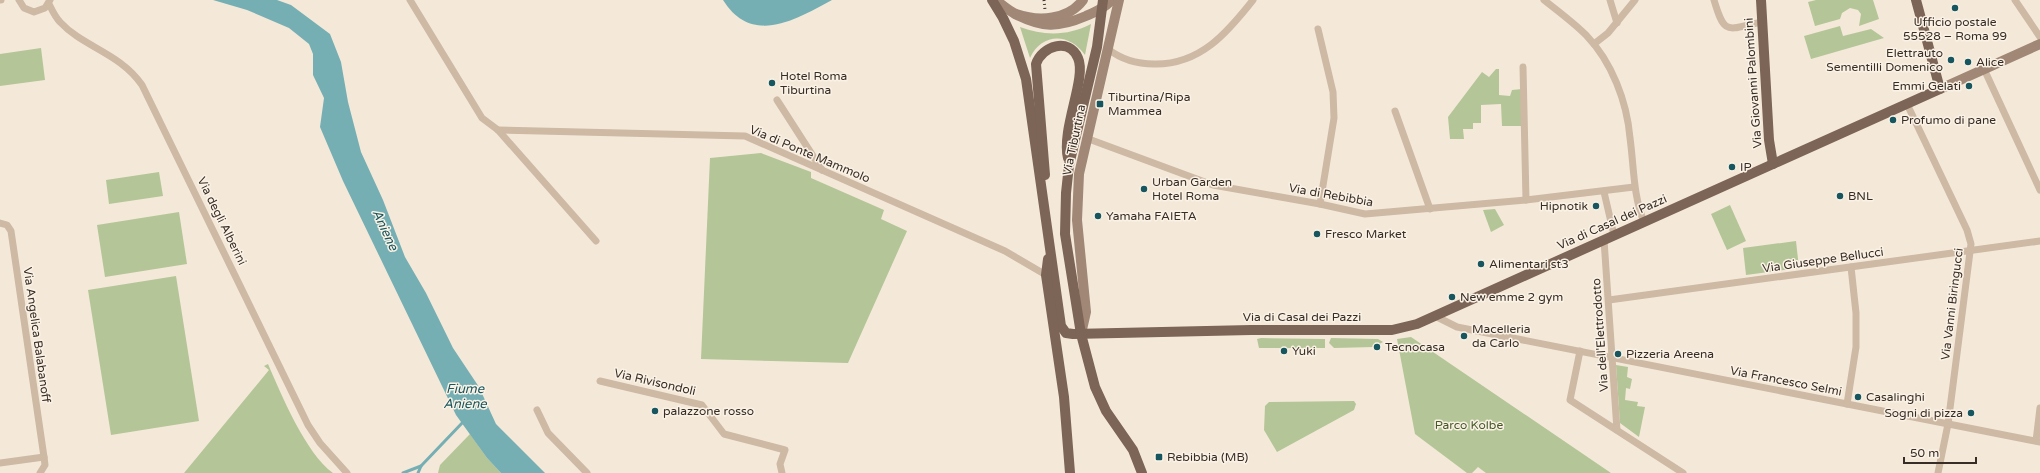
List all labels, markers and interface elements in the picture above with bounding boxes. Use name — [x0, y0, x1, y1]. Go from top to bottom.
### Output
marker: Ufficio postale 55528 – Roma 99 — [1950, 3, 1960, 13]
place label: Ufficio postale 55528 – Roma 99 — [1903, 15, 2007, 43]
street label: Via Giovanni Palombini — [1741, 17, 1765, 149]
place label: Elettrauto Sementilli Domenico — [1826, 46, 1943, 74]
marker: Elettrauto Sementilli Domenico — [1946, 55, 1956, 65]
place label: Alice — [1976, 55, 2004, 69]
marker: Alice — [1963, 57, 1973, 67]
place label: Hotel Roma Tiburtina — [780, 69, 847, 97]
marker: Hotel Roma Tiburtina — [767, 78, 777, 88]
place label: Emmi Gelati — [1892, 79, 1961, 93]
marker: Emmi Gelati — [1964, 81, 1974, 91]
place label: Tiburtina/Ripa Mammea — [1108, 90, 1190, 118]
marker: Tiburtina/Ripa Mammea — [1095, 99, 1105, 109]
street label: Via Tiburtina — [1060, 103, 1088, 177]
place label: Profumo di pane — [1901, 113, 1996, 127]
marker: Profumo di pane — [1888, 115, 1898, 125]
street label: Via di Ponte Mammolo — [748, 122, 872, 186]
place label: IP — [1740, 160, 1751, 174]
marker: IP — [1727, 162, 1737, 172]
street label: Via degli Alberini — [195, 175, 249, 267]
place label: Urban Garden Hotel Roma — [1152, 175, 1232, 203]
street label: Via di Rebibbia — [1288, 181, 1374, 209]
marker: Urban Garden Hotel Roma — [1139, 184, 1149, 194]
place label: BNL — [1848, 189, 1873, 203]
marker: BNL — [1835, 191, 1845, 201]
street label: Via di Casal dei Pazzi — [1555, 192, 1669, 252]
place label: Hipnotik — [1540, 199, 1588, 213]
marker: Hipnotik — [1591, 201, 1601, 211]
water label: Aniene — [369, 207, 402, 254]
place label: Yamaha FAIETA — [1106, 209, 1197, 223]
marker: Yamaha FAIETA — [1093, 211, 1103, 221]
place label: Fresco Market — [1325, 227, 1407, 241]
marker: Fresco Market — [1312, 229, 1322, 239]
street label: Via Giuseppe Bellucci — [1762, 245, 1884, 275]
street label: Via Vanni Biringucci — [1938, 247, 1966, 361]
place label: Alimentari st3 — [1489, 257, 1569, 271]
marker: Alimentari st3 — [1476, 259, 1486, 269]
street label: Via Angelica Balabanoff — [21, 266, 54, 404]
street label: Via dell'Elettrodotto — [1589, 278, 1611, 392]
place label: New emme 2 gym — [1460, 290, 1563, 304]
marker: New emme 2 gym — [1447, 292, 1457, 302]
street label: Via di Casal dei Pazzi — [1243, 310, 1361, 324]
place label: Macelleria da Carlo — [1472, 322, 1531, 350]
marker: Macelleria da Carlo — [1459, 331, 1469, 341]
place label: Tecnocasa — [1385, 340, 1445, 354]
marker: Tecnocasa — [1372, 342, 1382, 352]
place label: Yuki — [1292, 344, 1316, 358]
marker: Yuki — [1279, 346, 1289, 356]
place label: Pizzeria Areena — [1626, 347, 1714, 361]
marker: Pizzeria Areena — [1613, 349, 1623, 359]
street label: Via Francesco Selmi — [1729, 363, 1843, 399]
street label: Via Rivisondoli — [613, 366, 697, 398]
water label: Fiume Aniene — [443, 381, 487, 412]
place label: Casalinghi — [1866, 390, 1925, 404]
marker: Casalinghi — [1853, 392, 1863, 402]
place label: palazzone rosso — [663, 404, 754, 418]
marker: palazzone rosso — [650, 406, 660, 416]
place label: Sogni di pizza — [1884, 406, 1963, 420]
marker: Sogni di pizza — [1966, 408, 1976, 418]
park label: Parco Kolbe — [1435, 418, 1503, 432]
scale bar — [1904, 439, 1976, 465]
text: 50 m — [1910, 446, 1939, 460]
place label: Rebibbia (MB) — [1167, 450, 1249, 464]
marker: Rebibbia (MB) — [1154, 452, 1164, 462]

